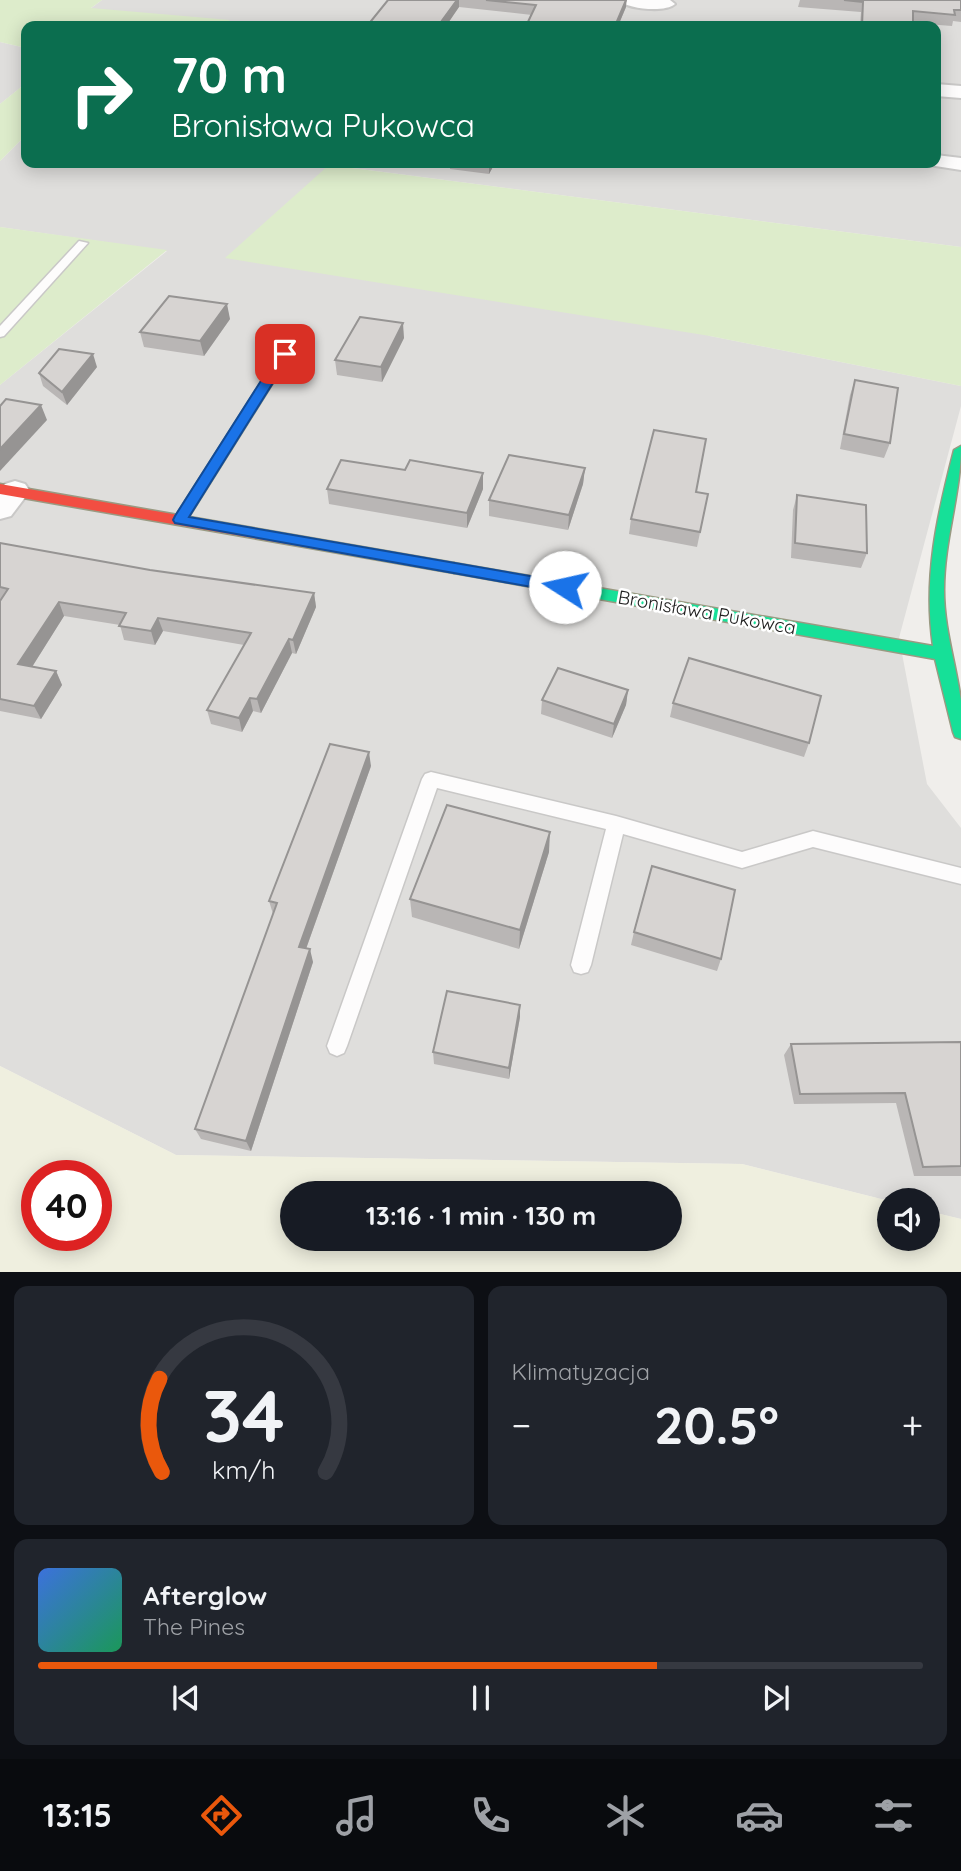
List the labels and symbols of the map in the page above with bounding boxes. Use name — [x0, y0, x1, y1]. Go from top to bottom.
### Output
pin — [255, 324, 315, 384]
position arrow — [528, 550, 602, 624]
street label: Bronisława Pukowca — [616, 585, 798, 639]
speed limit sign: 40 — [21, 1160, 112, 1251]

